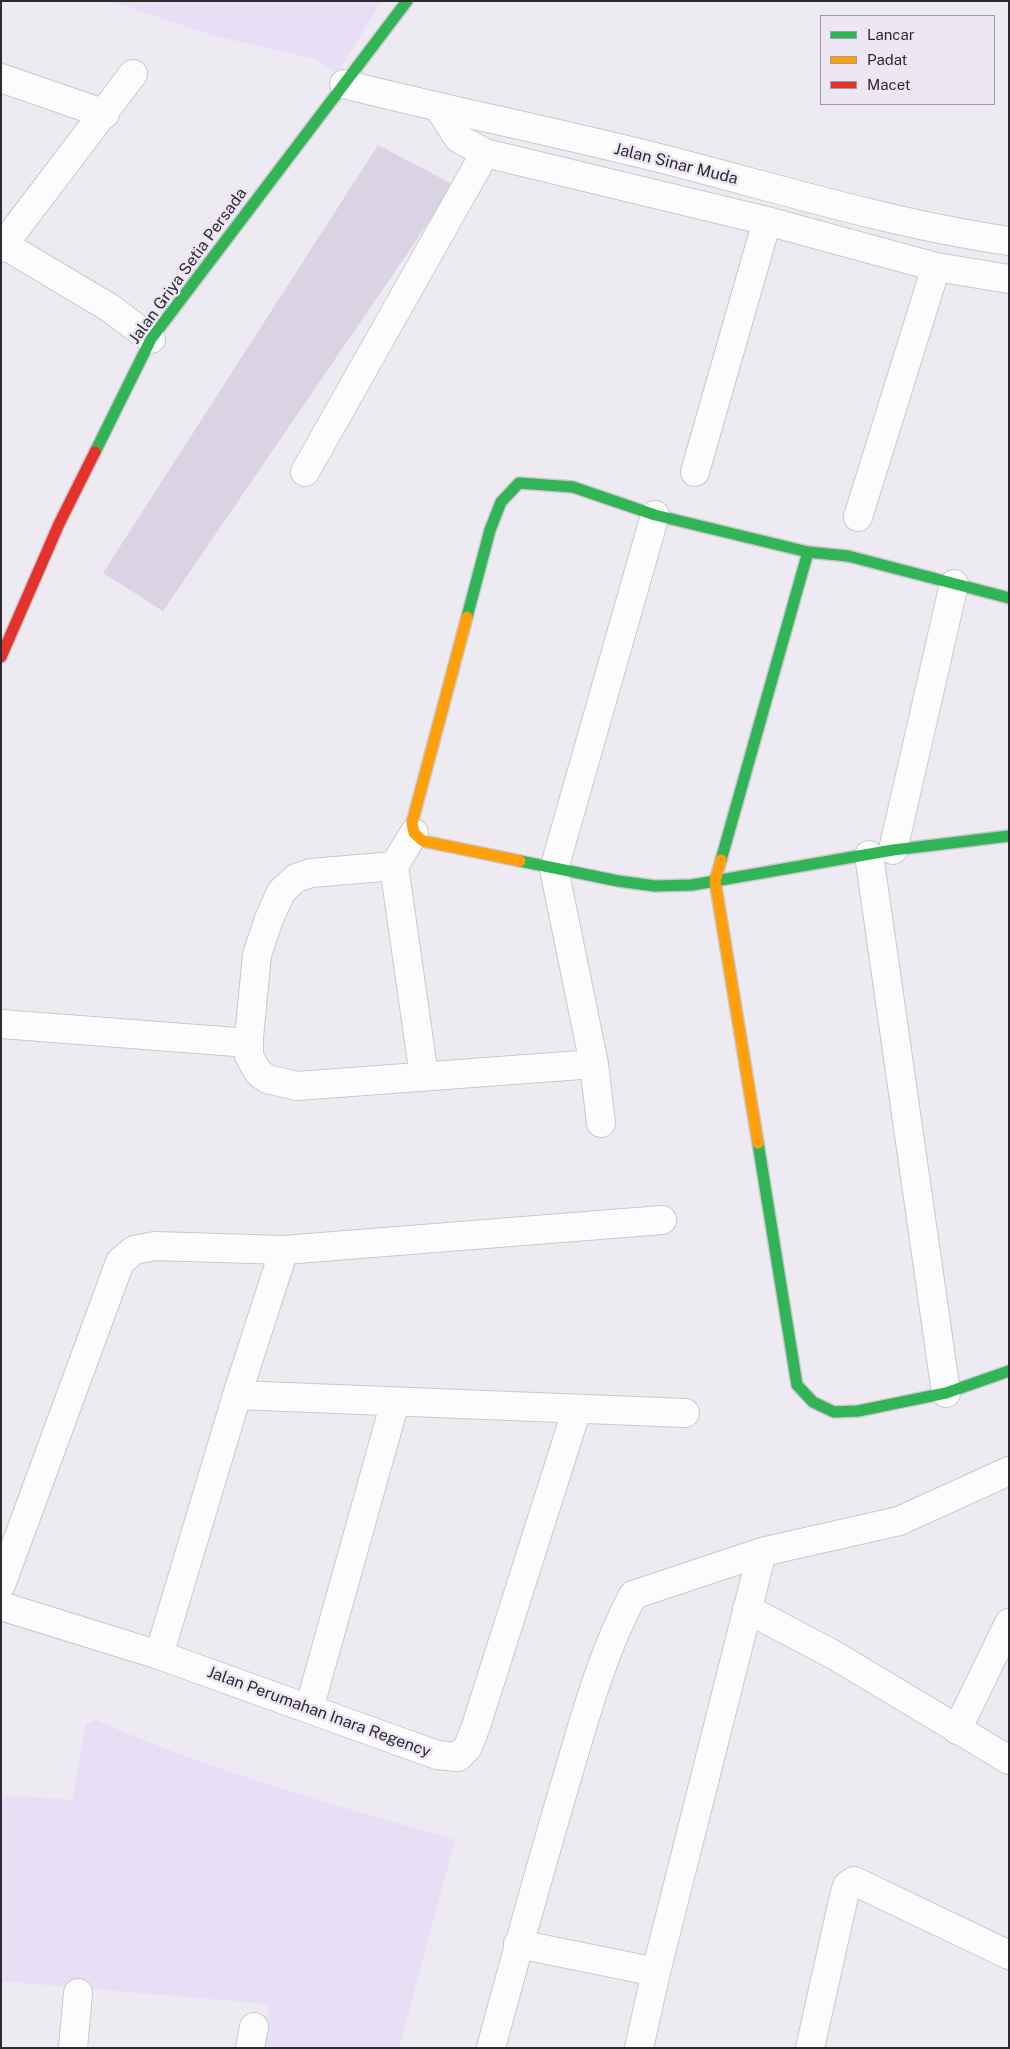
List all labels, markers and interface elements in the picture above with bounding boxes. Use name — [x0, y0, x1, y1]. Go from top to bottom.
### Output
legend — [820, 15, 995, 105]
text: Lancar — [867, 26, 915, 43]
text: Padat — [867, 51, 907, 68]
text: Macet — [867, 76, 911, 93]
street label: Jalan Sinar Muda — [612, 139, 740, 189]
street label: Jalan Griya Setia Persada — [125, 184, 251, 348]
street label: Jalan Perumahan Inara Regency — [205, 1663, 433, 1761]

